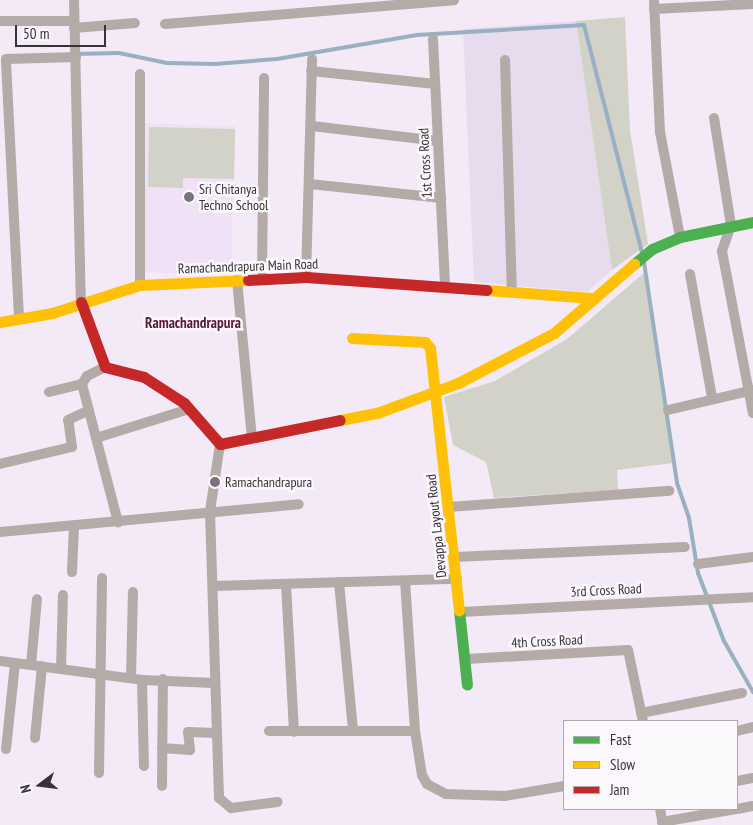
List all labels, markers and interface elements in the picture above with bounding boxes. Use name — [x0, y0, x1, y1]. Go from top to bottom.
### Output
scale bar — [18, 15, 109, 47]
text: 50 m — [23, 24, 49, 43]
street label: 1st Cross Road — [415, 127, 435, 199]
place label: Sri Chitanya Techno School — [199, 181, 268, 213]
marker: Sri Chitanya Techno School — [183, 191, 195, 203]
street label: Ramachandrapura Main Road — [177, 255, 319, 277]
district label: Ramachandrapura — [145, 314, 241, 332]
street label: Devappa Layout Road — [422, 473, 450, 579]
place label: Ramachandrapura — [225, 474, 312, 490]
marker: Ramachandrapura — [209, 476, 221, 488]
street label: 3rd Cross Road — [570, 580, 642, 600]
street label: 4th Cross Road — [511, 631, 583, 651]
legend — [563, 720, 738, 810]
text: Fast — [610, 730, 631, 749]
text: Slow — [610, 755, 635, 774]
north arrow — [15, 760, 65, 810]
text: Jam — [610, 780, 629, 799]
text: N — [16, 783, 35, 795]

